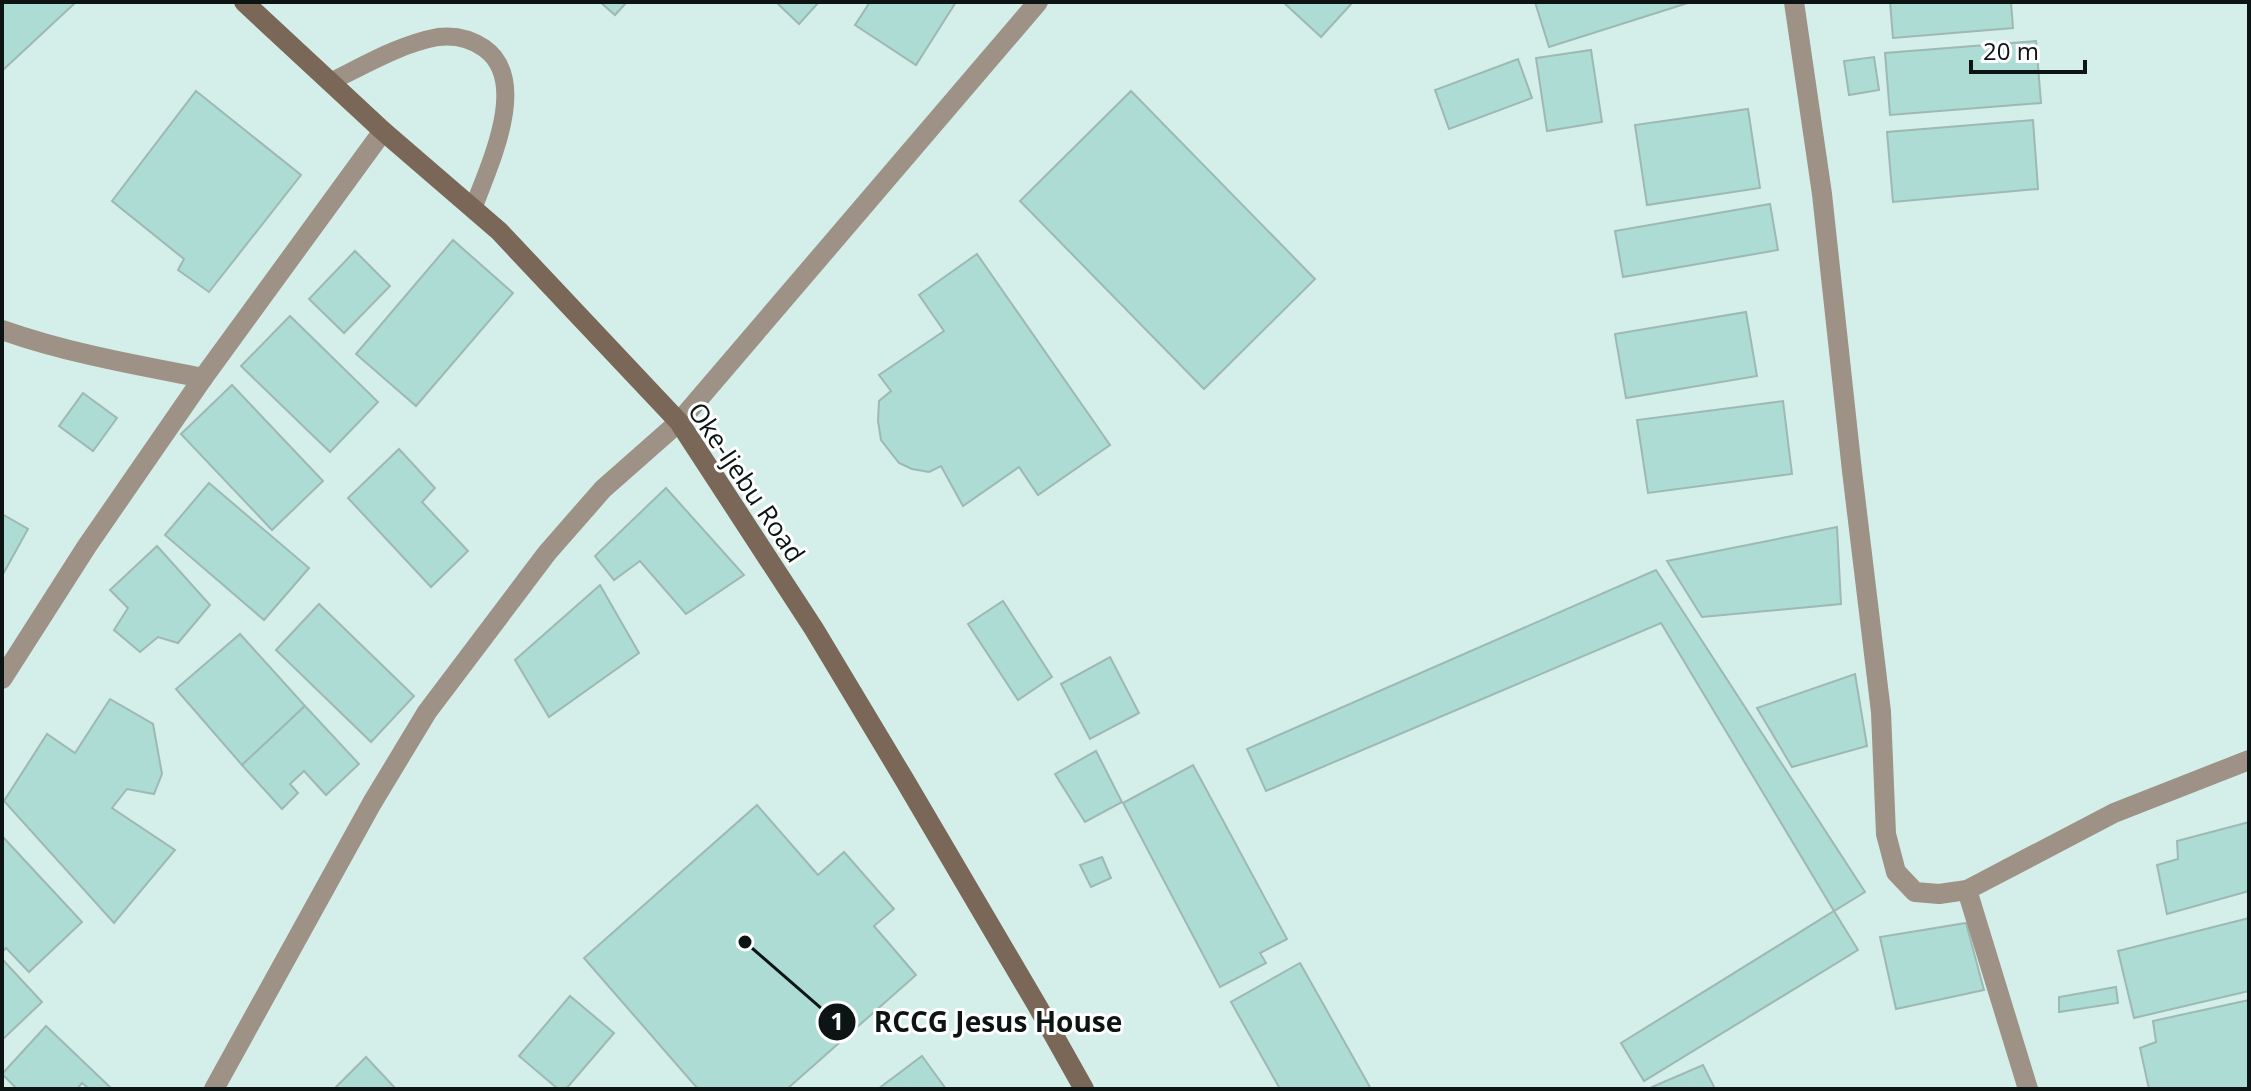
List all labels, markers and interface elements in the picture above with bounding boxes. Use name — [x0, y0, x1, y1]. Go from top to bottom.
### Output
scale bar — [1971, 24, 2085, 74]
text: 20 m — [1983, 34, 2039, 67]
street label: Oke-Ijebu Road — [680, 395, 814, 569]
callout: RCCG Jesus House — [817, 996, 1138, 1048]
text: RCCG Jesus House — [874, 1002, 1122, 1040]
text: 1 — [830, 1004, 844, 1037]

